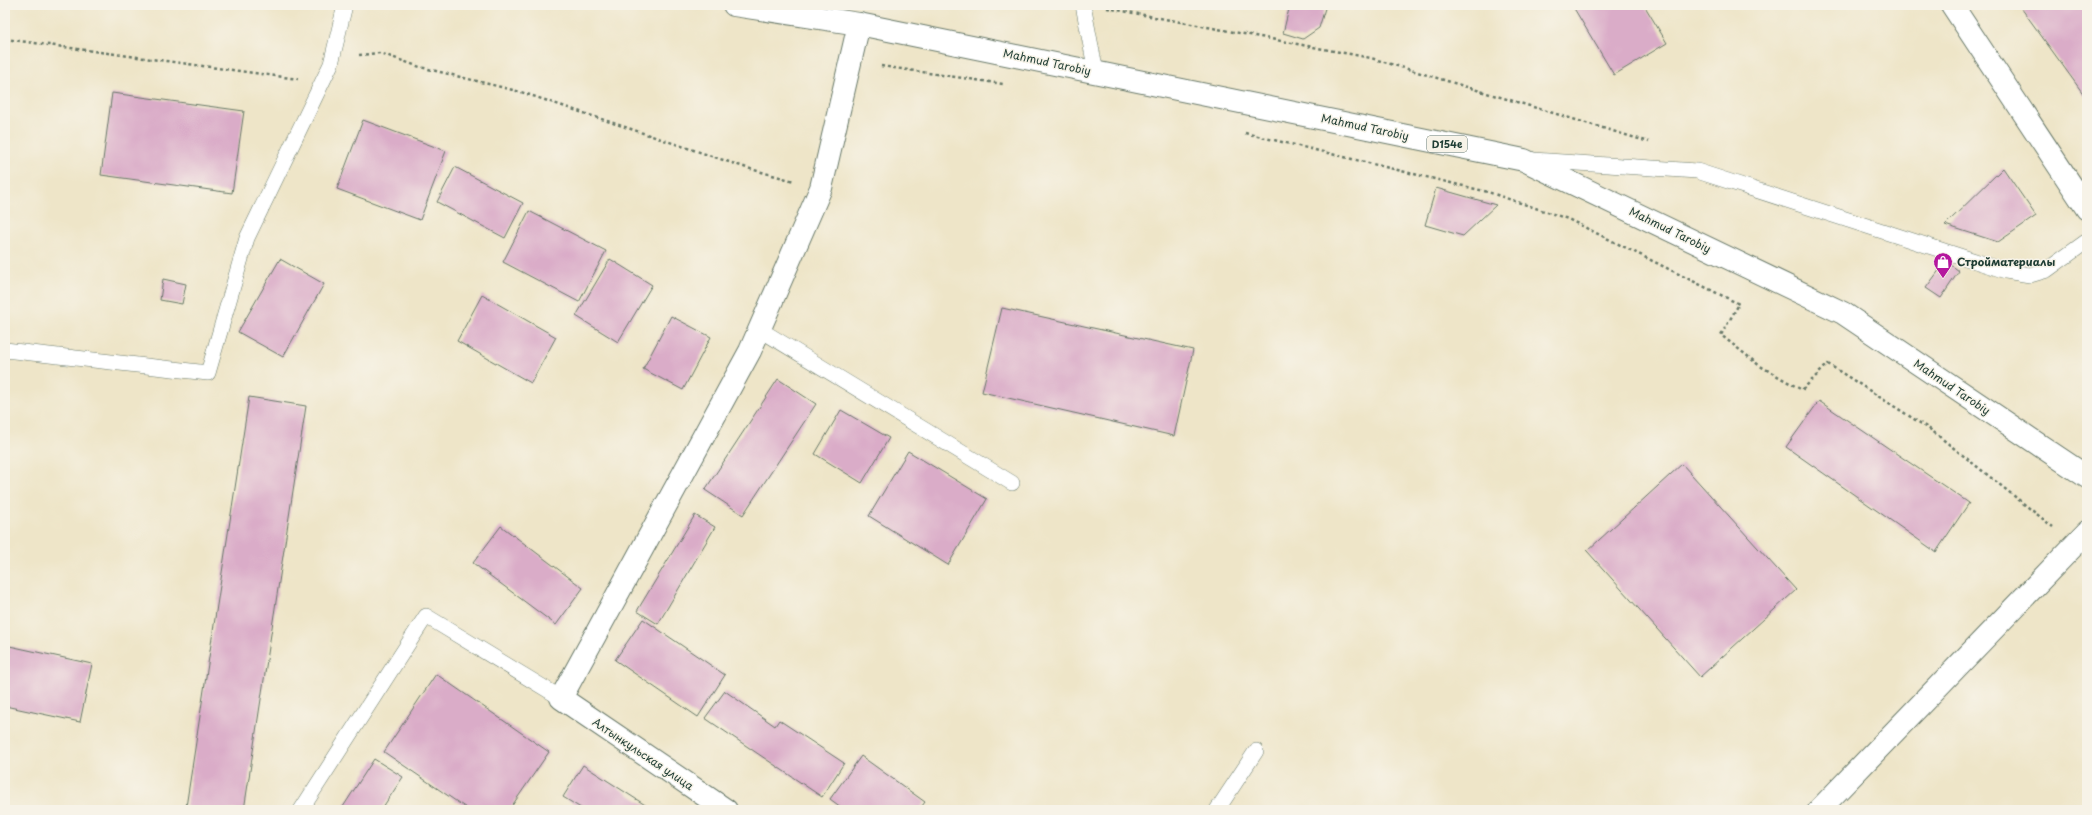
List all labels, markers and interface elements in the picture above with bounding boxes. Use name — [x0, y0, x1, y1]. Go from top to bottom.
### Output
street label: Mahmud Tarobiy — [1002, 44, 1092, 79]
street label: Mahmud Tarobiy — [1320, 109, 1410, 144]
road number: D154e — [1427, 136, 1467, 152]
street label: Mahmud Tarobiy — [1626, 202, 1714, 257]
shop icon: Стройматериалы — [1932, 251, 1954, 279]
place label: Стройматериалы — [1957, 253, 2055, 270]
street label: Mahmud Tarobiy — [1911, 355, 1994, 419]
street label: Алтынкульская улица — [589, 713, 697, 794]

